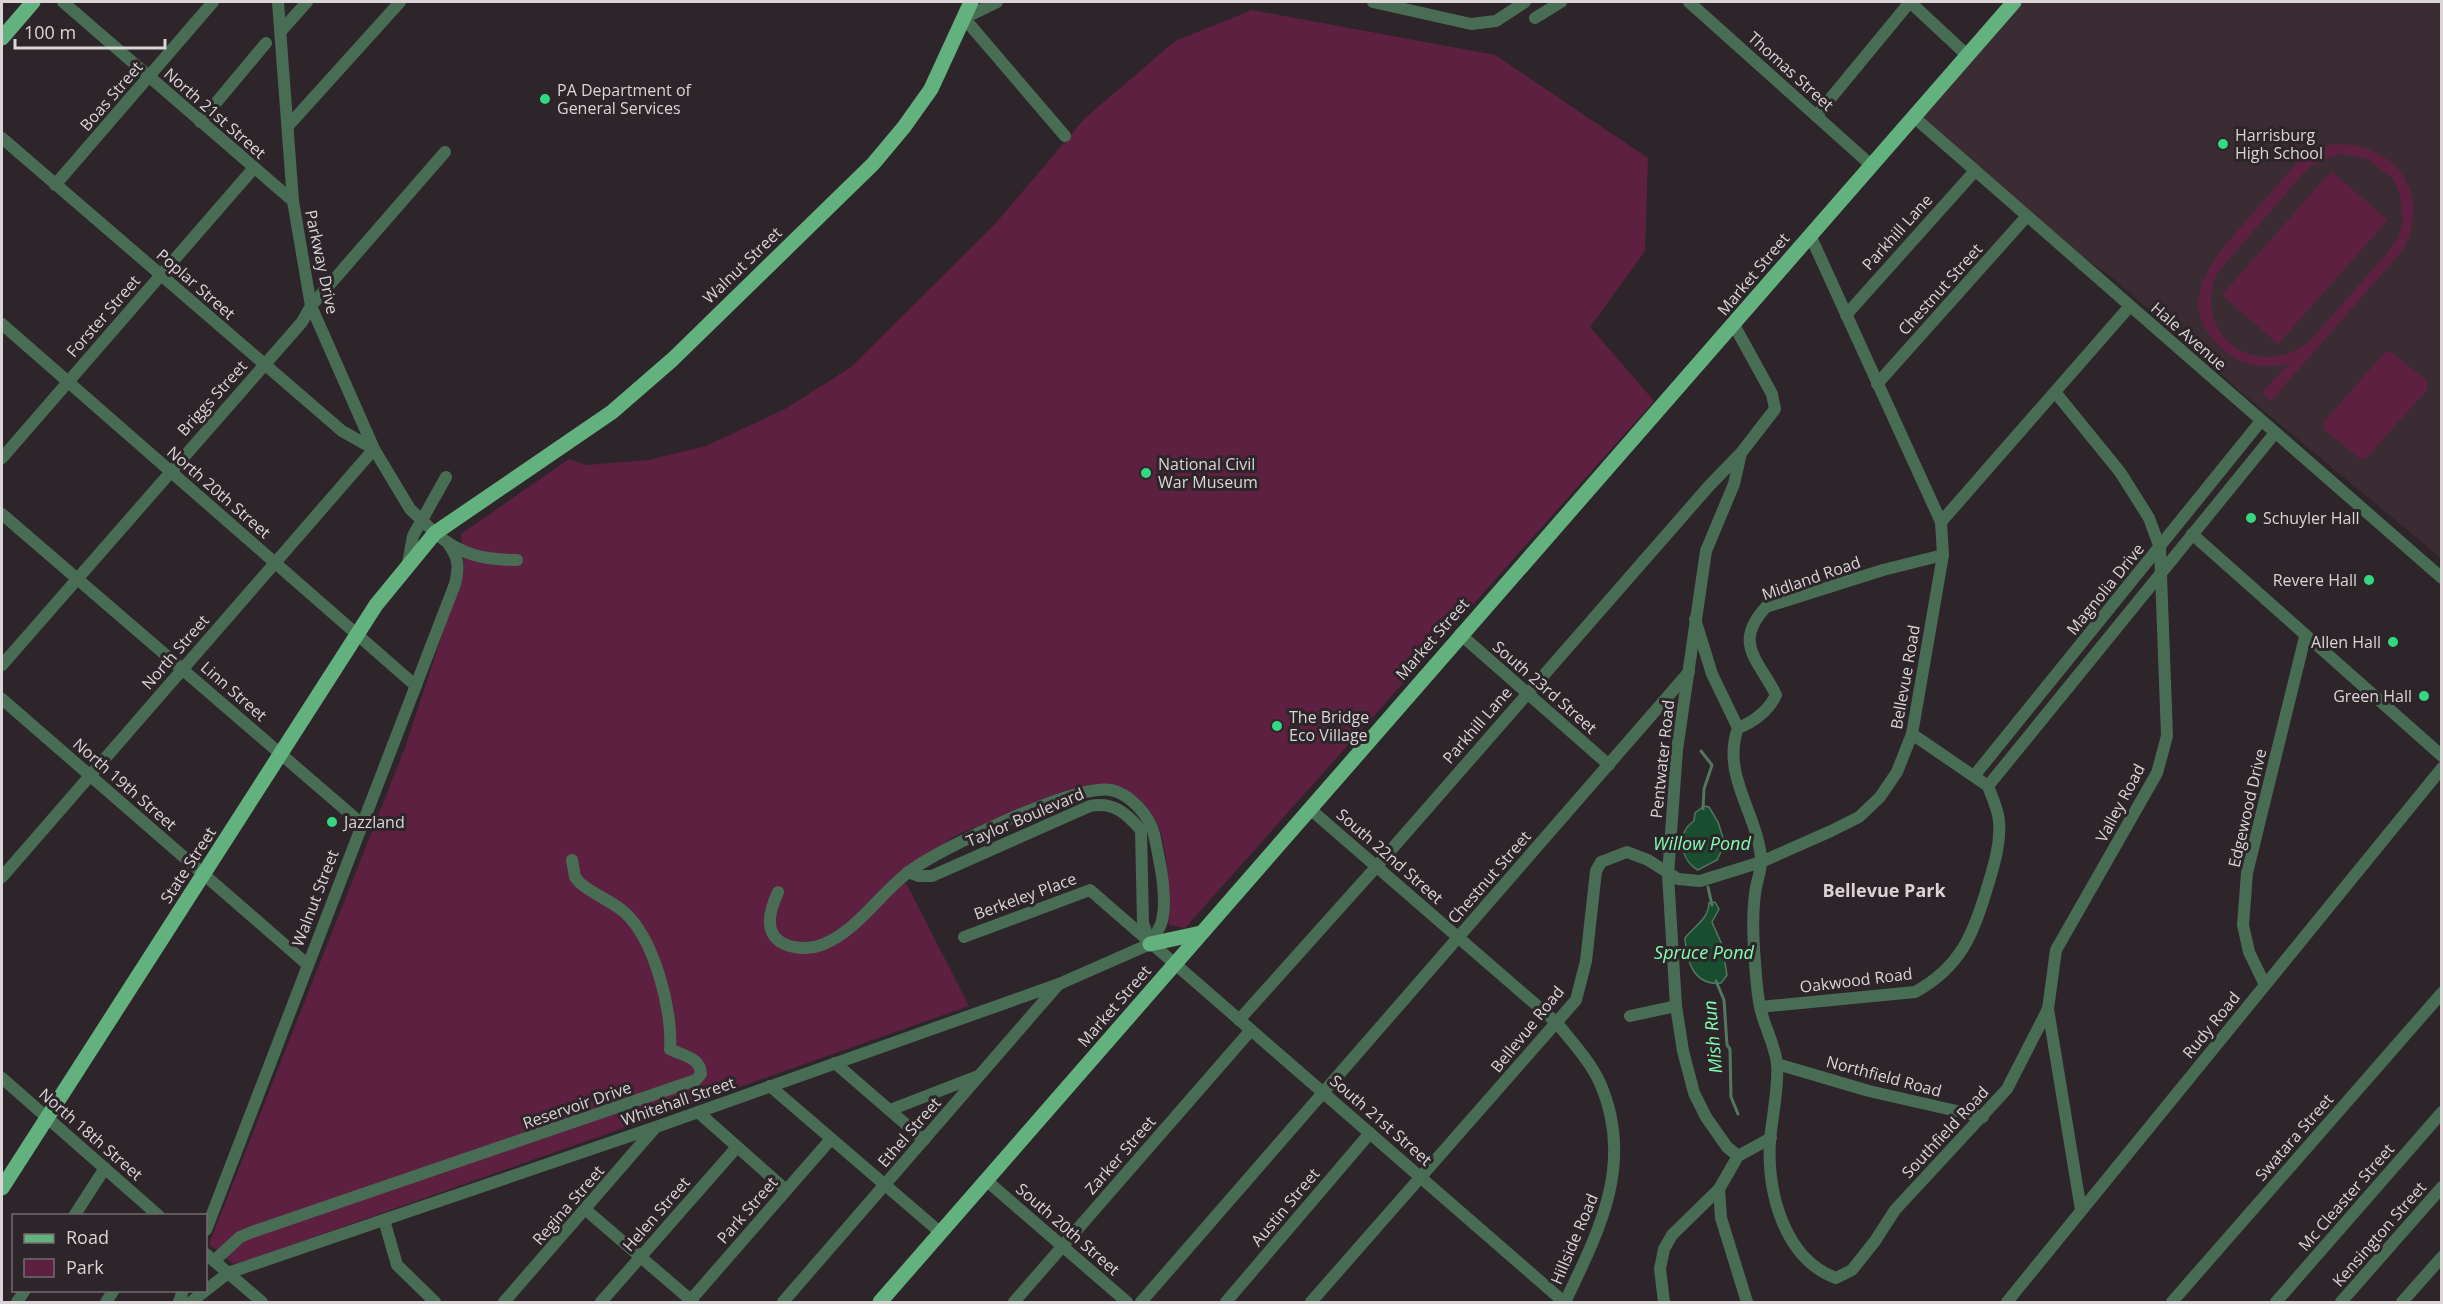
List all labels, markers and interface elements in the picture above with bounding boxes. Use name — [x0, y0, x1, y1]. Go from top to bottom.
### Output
scale bar — [15, 12, 165, 50]
text: 100 m — [24, 20, 76, 44]
street label: Thomas Street — [1743, 27, 1839, 116]
street label: Boas Street — [75, 56, 147, 135]
street label: North 21st Street — [159, 63, 271, 164]
place label: PA Department of General Services — [557, 79, 693, 119]
marker: PA Department of General Services — [538, 92, 552, 106]
place label: Harrisburg High School — [2235, 124, 2323, 164]
marker: Harrisburg High School — [2216, 137, 2230, 151]
street label: Parkhill Lane — [1857, 189, 1937, 275]
street label: Parkway Drive — [300, 208, 344, 316]
street label: Walnut Street — [698, 221, 786, 308]
street label: Market Street — [1712, 228, 1794, 320]
street label: Chestnut Street — [1893, 238, 1987, 340]
street label: Poplar Street — [152, 244, 240, 324]
street label: Forster Street — [61, 270, 145, 362]
street label: Hale Avenue — [2146, 297, 2232, 375]
street label: Briggs Street — [172, 355, 252, 441]
street label: North 20th Street — [163, 441, 276, 543]
place label: National Civil War Museum — [1158, 453, 1258, 493]
marker: National Civil War Museum — [1139, 466, 1153, 480]
place label: Schuyler Hall — [2263, 507, 2360, 529]
marker: Schuyler Hall — [2244, 511, 2258, 525]
street label: Magnolia Drive — [2061, 539, 2149, 639]
street label: Midland Road — [1759, 551, 1863, 605]
place label: Revere Hall — [2273, 569, 2357, 591]
marker: Revere Hall — [2362, 573, 2376, 587]
street label: Market Street — [1390, 593, 1474, 685]
street label: North Street — [136, 610, 214, 694]
street label: Bellevue Road — [1885, 623, 1925, 731]
place label: Allen Hall — [2311, 631, 2381, 653]
marker: Allen Hall — [2386, 635, 2400, 649]
street label: South 23rd Street — [1488, 636, 1602, 739]
street label: Linn Street — [196, 656, 272, 726]
street label: Parkhill Lane — [1437, 682, 1517, 768]
place label: Green Hall — [2333, 685, 2412, 707]
marker: Green Hall — [2417, 689, 2431, 703]
street label: Pentwater Road — [1645, 699, 1679, 819]
place label: The Bridge Eco Village — [1289, 706, 1369, 746]
marker: The Bridge Eco Village — [1270, 719, 1284, 733]
street label: North 19th Street — [69, 733, 182, 835]
street label: Edgewood Drive — [2223, 747, 2271, 869]
street label: Valley Road — [2090, 760, 2150, 846]
street label: Taylor Boulevard — [963, 782, 1087, 852]
street label: South 22nd Street — [1332, 804, 1448, 909]
place label: Jazzland — [342, 811, 405, 833]
marker: Jazzland — [325, 815, 339, 829]
street label: State Street — [155, 822, 221, 907]
street label: Chestnut Street — [1443, 826, 1536, 928]
water label: Willow Pond — [1653, 831, 1751, 855]
street label: Walnut Street — [286, 846, 344, 949]
street label: Berkeley Place — [971, 867, 1079, 925]
district label: Bellevue Park — [1822, 878, 1946, 902]
water label: Spruce Pond — [1654, 940, 1755, 964]
street label: Market Street — [1072, 960, 1156, 1052]
street label: Oakwood Road — [1798, 962, 1914, 998]
street label: Bellevue Road — [1485, 981, 1569, 1077]
street label: Rudy Road — [2177, 987, 2245, 1063]
water label: Mish Run — [1697, 999, 1727, 1075]
street label: Northfield Road — [1824, 1050, 1944, 1102]
street label: South 21st Street — [1325, 1070, 1437, 1171]
street label: Whitehall Street — [618, 1071, 738, 1131]
street label: Reservoir Drive — [520, 1076, 634, 1134]
street label: Southfield Road — [1897, 1081, 1993, 1183]
street label: North 18th Street — [35, 1083, 148, 1185]
street label: Swatara Street — [2250, 1088, 2338, 1185]
street label: Ethel Street — [872, 1092, 946, 1172]
street label: Zarker Street — [1080, 1111, 1160, 1199]
street label: Mc Cleaster Street — [2293, 1138, 2399, 1256]
street label: Regina Street — [527, 1160, 609, 1250]
street label: Austin Street — [1246, 1163, 1324, 1251]
street label: Helen Street — [617, 1172, 695, 1256]
street label: Park Street — [712, 1172, 782, 1248]
street label: Kensington Street — [2327, 1176, 2431, 1291]
street label: South 20th Street — [1012, 1178, 1125, 1280]
street label: Hillside Road — [1545, 1190, 1603, 1288]
legend — [12, 1214, 207, 1292]
text: Road — [66, 1225, 109, 1249]
text: Park — [66, 1255, 104, 1279]

